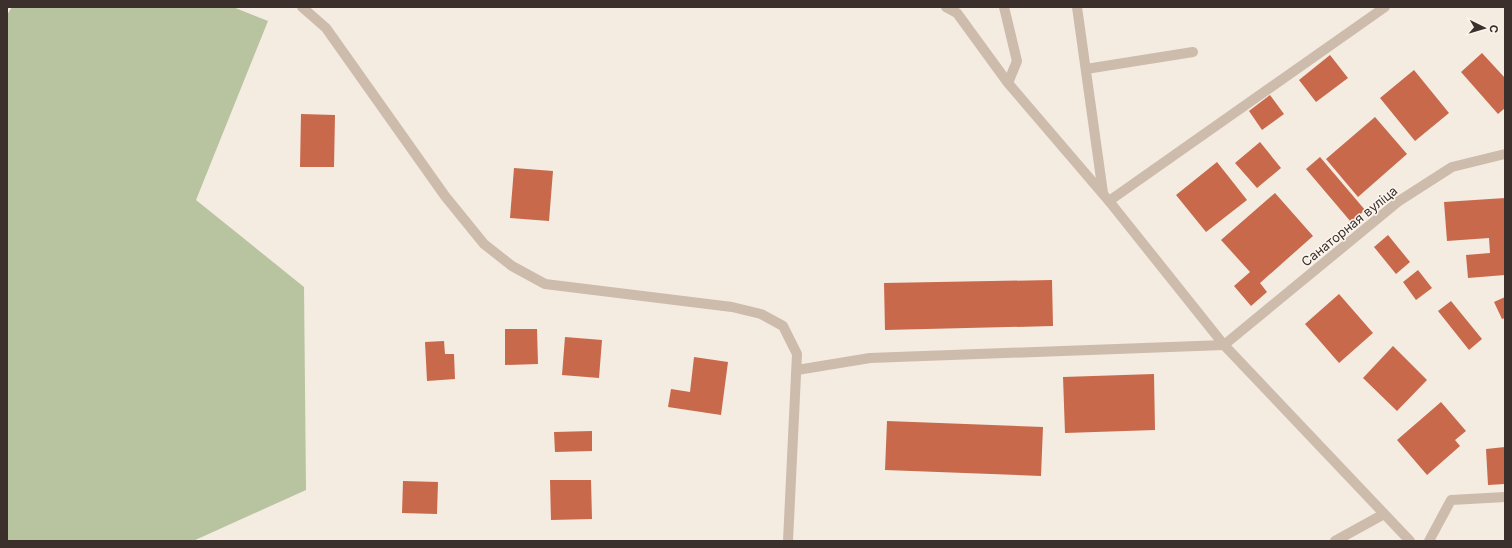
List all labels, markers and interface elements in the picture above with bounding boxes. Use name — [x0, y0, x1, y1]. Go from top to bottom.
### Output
north arrow — [1464, 8, 1504, 48]
text: С — [1487, 24, 1501, 34]
street label: Санаторная вуліца — [1298, 182, 1400, 270]

